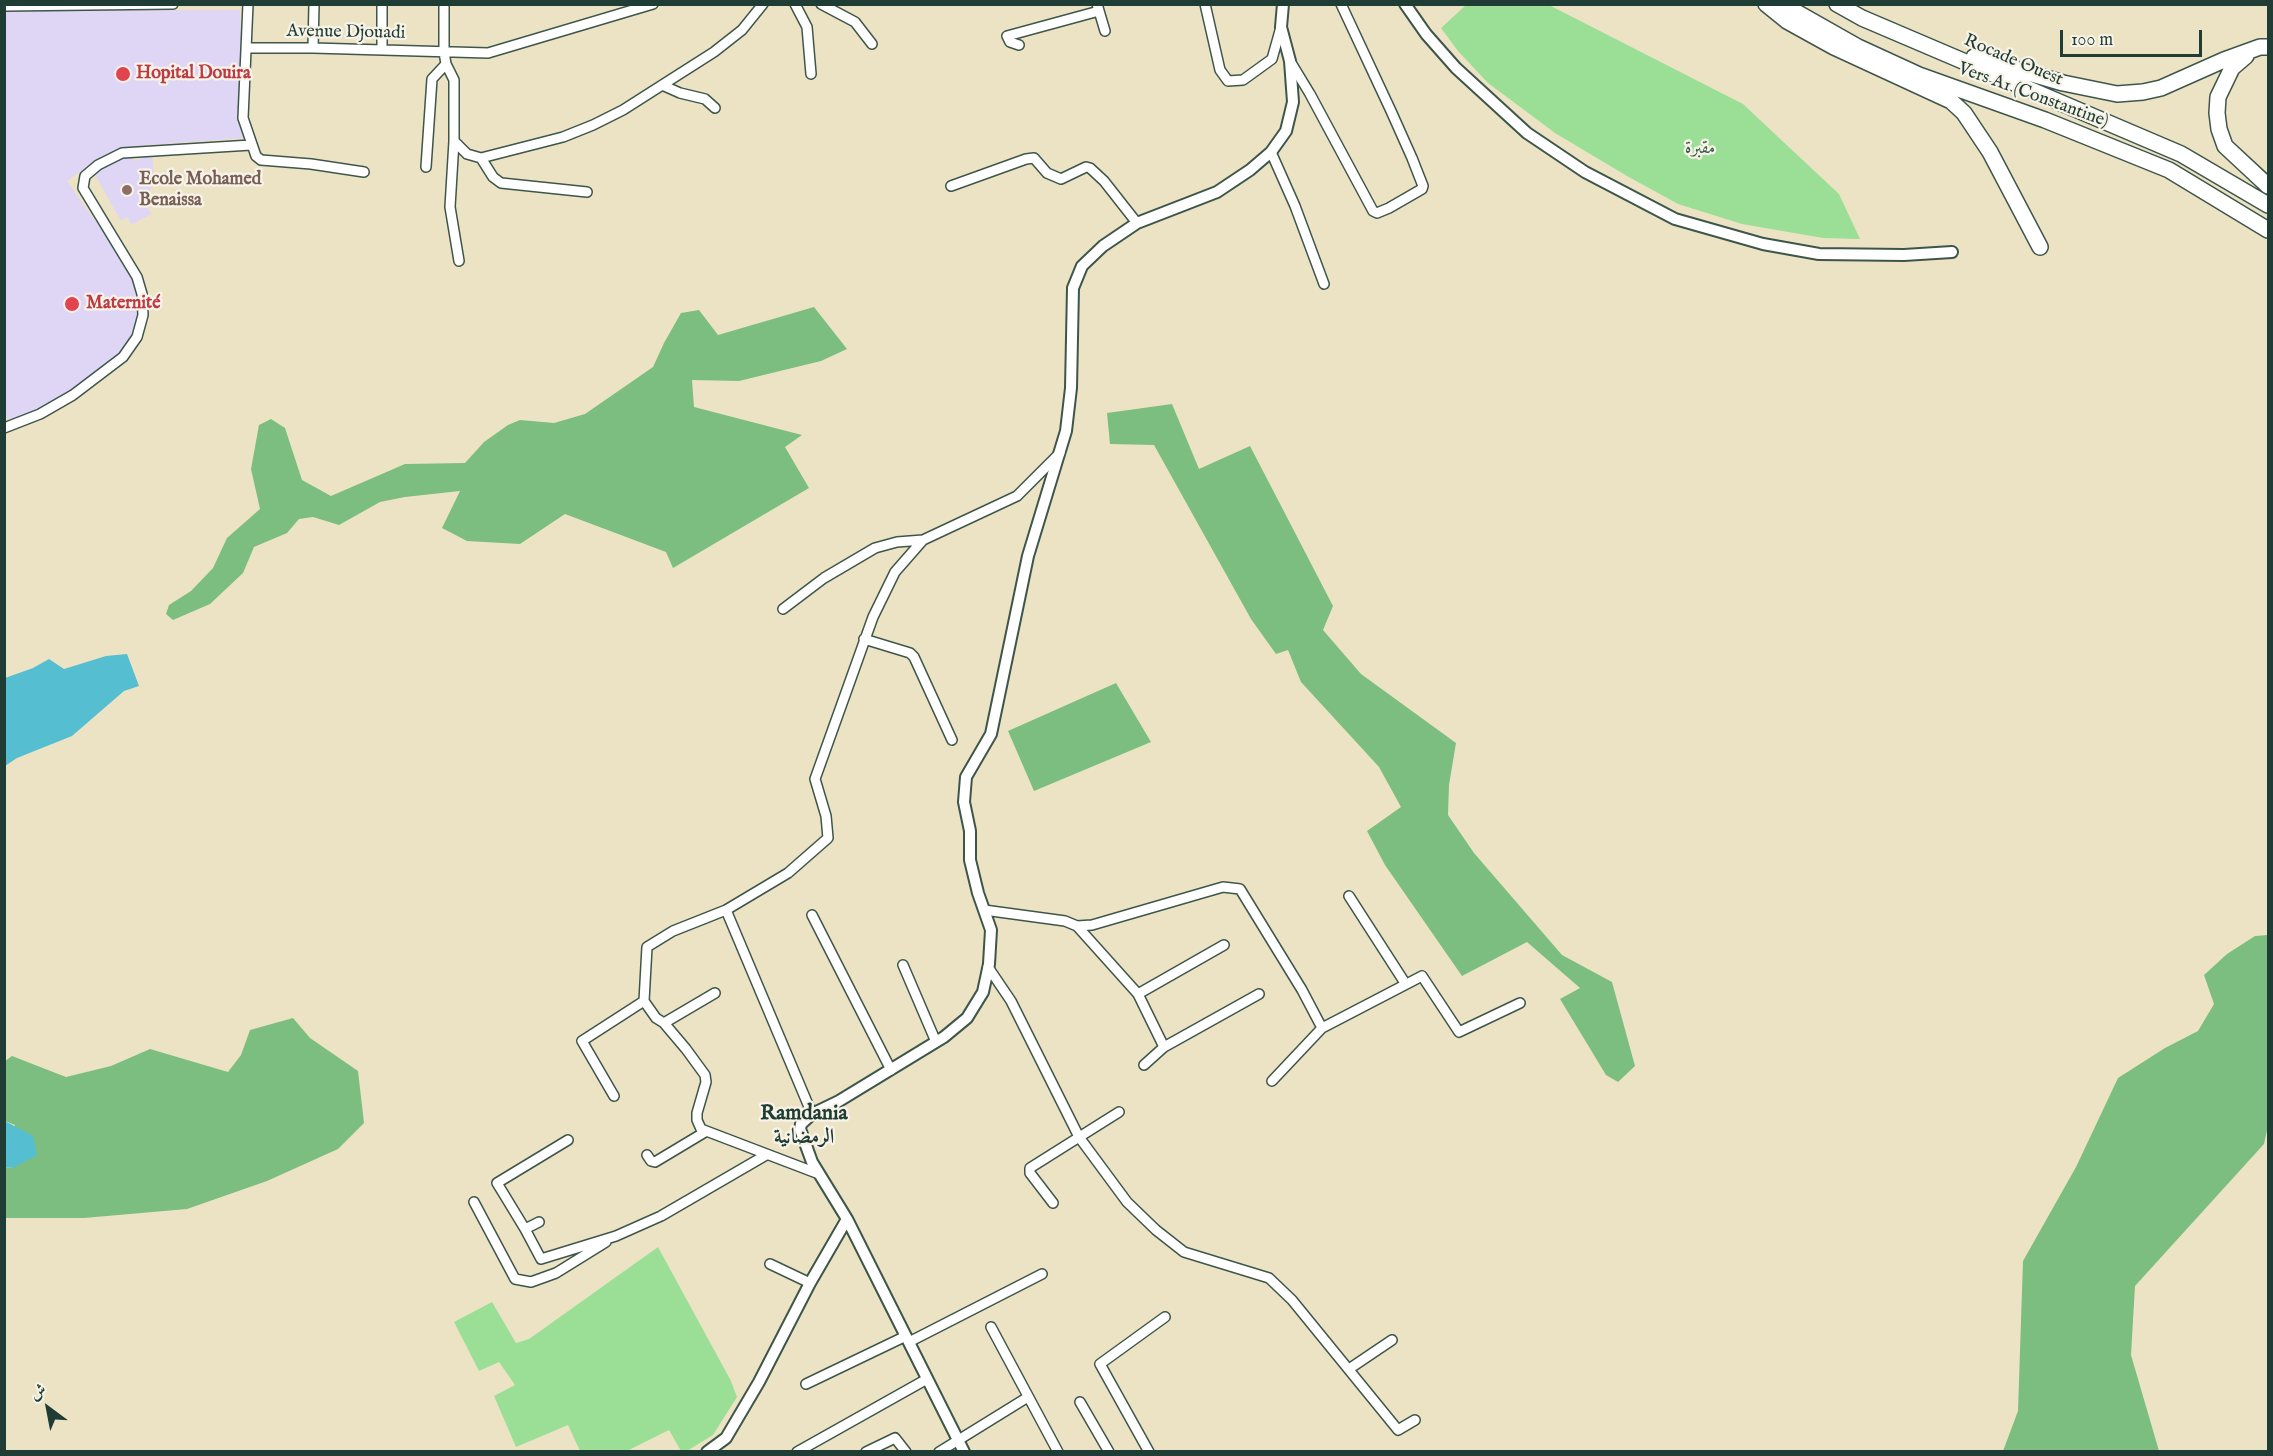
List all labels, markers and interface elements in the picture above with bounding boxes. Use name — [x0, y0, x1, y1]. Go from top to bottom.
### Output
scale bar — [2063, 18, 2206, 56]
street label: Avenue Djouadi — [286, 21, 406, 45]
text: 100 m — [2071, 29, 2113, 52]
street label: Rocade Ouest — [1960, 30, 2066, 92]
street label: Vers A1 (Constantine) — [1955, 59, 2111, 133]
place label: Hopital Douira — [136, 63, 251, 85]
marker: Hopital Douira — [114, 65, 132, 83]
park label: مقبرة — [1685, 138, 1715, 160]
place label: Ecole Mohamed Benaissa — [139, 169, 261, 212]
marker: Ecole Mohamed Benaissa — [120, 183, 134, 197]
place label: Maternité — [86, 293, 161, 315]
marker: Maternité — [63, 295, 81, 313]
district label: Ramdania الرمضانية — [760, 1102, 848, 1152]
north arrow — [18, 1378, 78, 1438]
text: ش — [26, 1380, 50, 1405]

